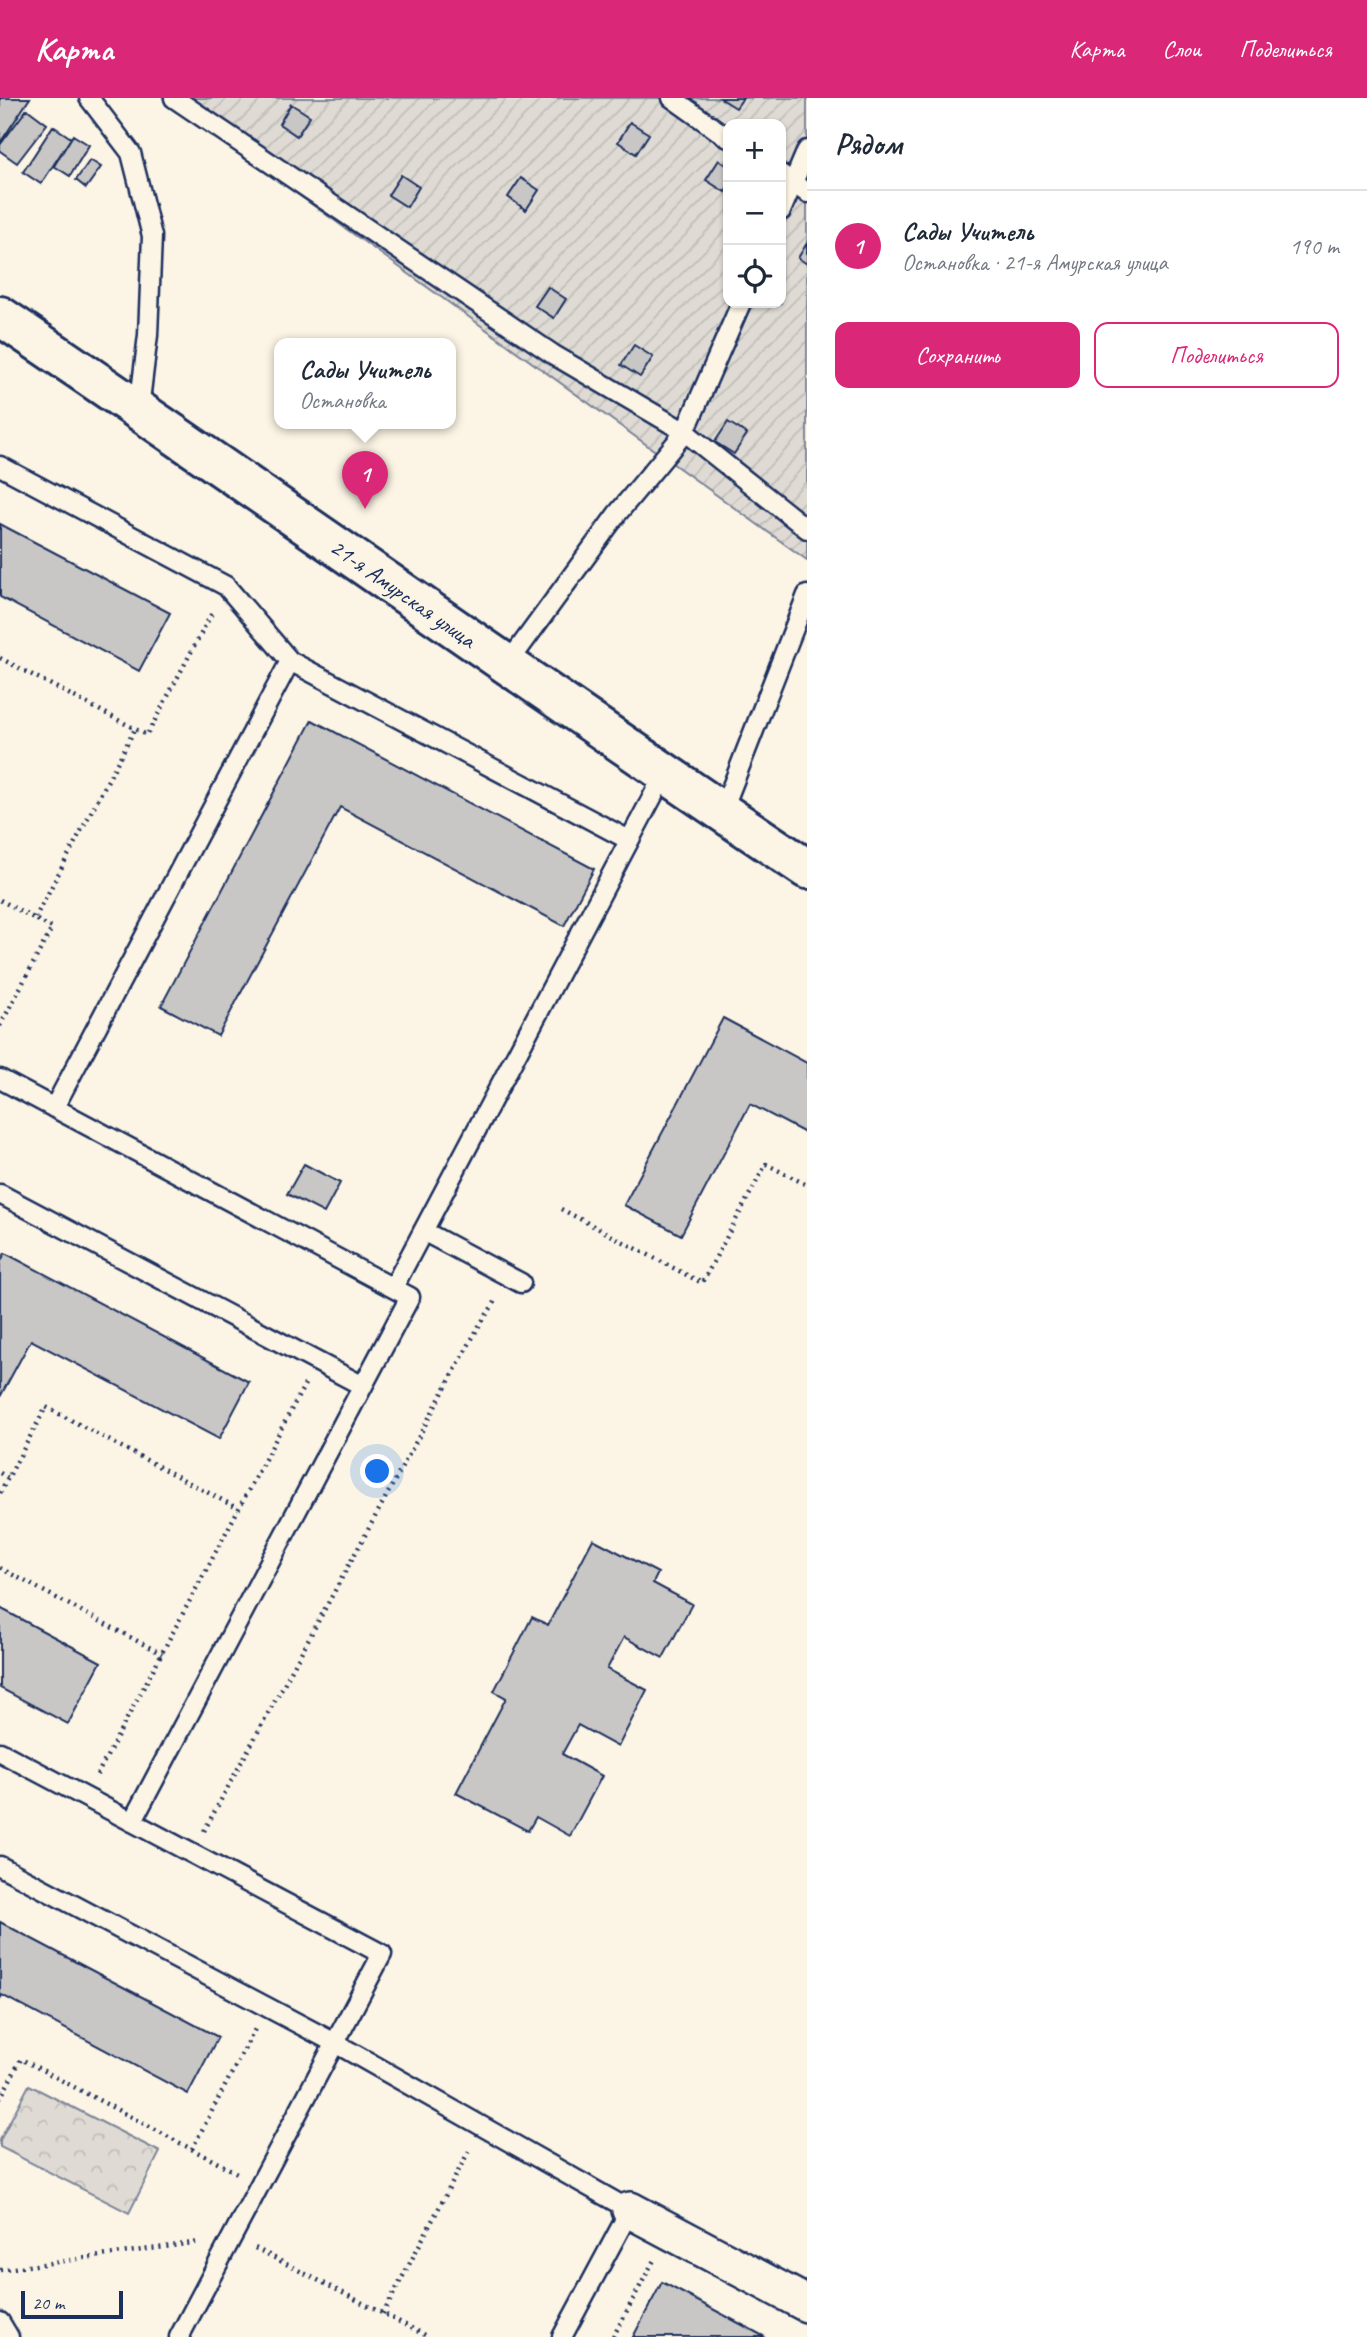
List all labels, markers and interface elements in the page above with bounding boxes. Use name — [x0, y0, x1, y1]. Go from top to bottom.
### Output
text: Карта — [35, 28, 114, 70]
text: Карта — [1070, 34, 1124, 64]
text: Слои — [1162, 34, 1201, 64]
text: Поделиться — [1239, 34, 1332, 64]
map controls — [723, 119, 786, 308]
button: + — [723, 119, 786, 182]
text: Рядом — [835, 125, 902, 163]
button: − — [723, 182, 786, 245]
text: Сады Учитель — [902, 215, 1033, 248]
text: 1 — [853, 232, 863, 261]
text: 190 m — [1290, 232, 1339, 261]
button: locate — [723, 245, 786, 308]
text: Остановка · 21-я Амурская улица — [902, 248, 1168, 277]
button: Сохранить — [835, 322, 1080, 388]
button: Поделиться — [1094, 322, 1339, 388]
popup — [274, 338, 456, 429]
text: Сады Учитель — [299, 353, 431, 386]
text: Остановка — [299, 386, 386, 415]
pin: 1 — [342, 451, 388, 509]
street label: 21-я Амурская улица — [324, 532, 483, 655]
your location — [360, 1454, 394, 1488]
scale bar — [21, 2288, 122, 2320]
text: 20 m — [32, 2291, 64, 2315]

